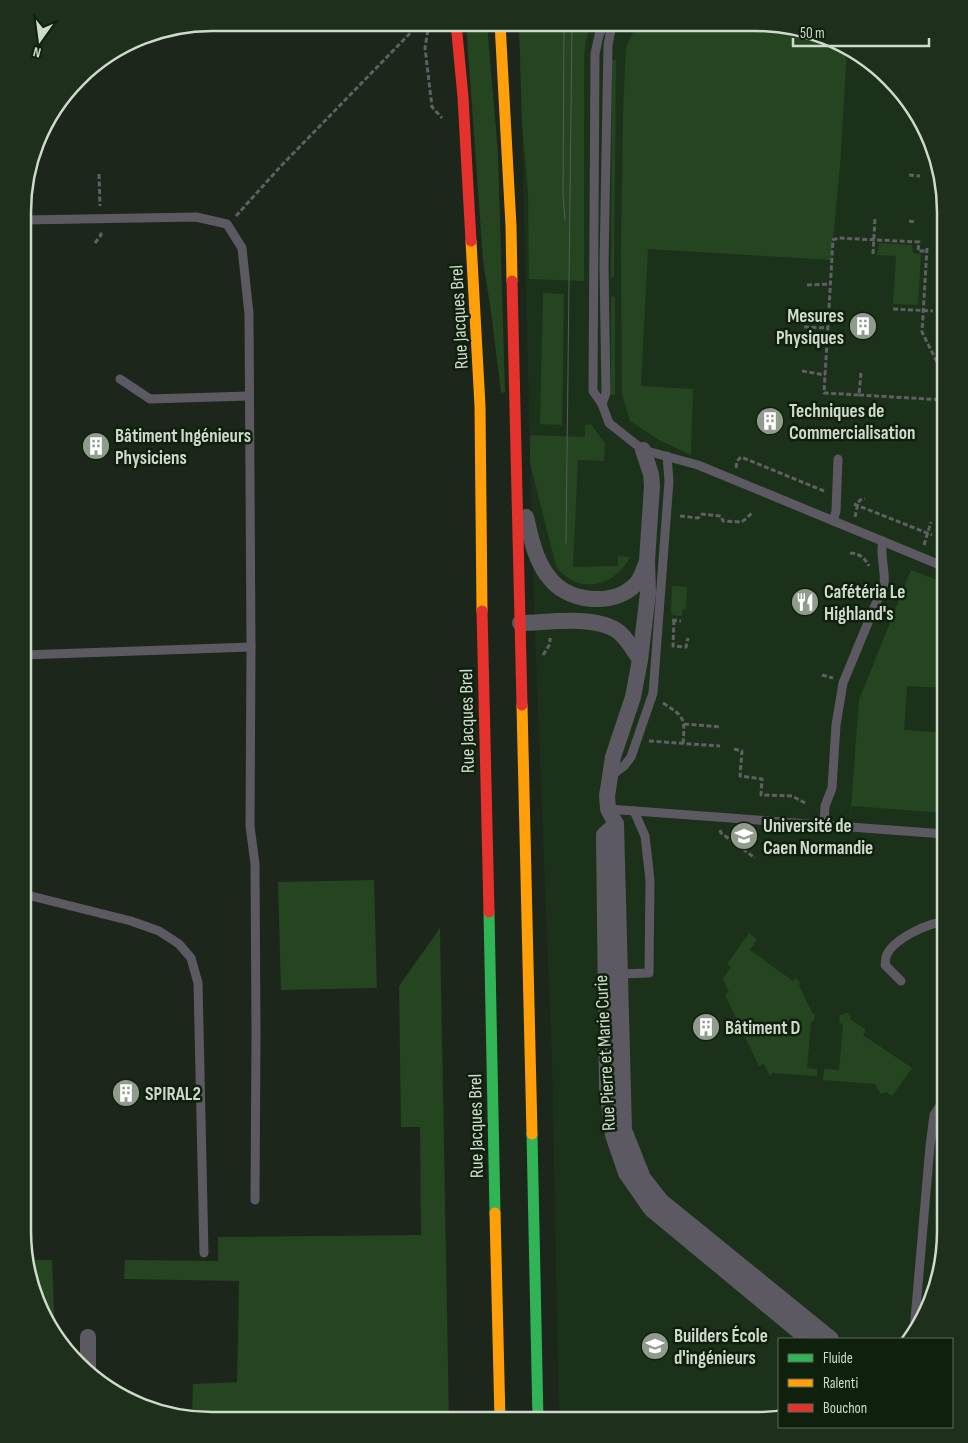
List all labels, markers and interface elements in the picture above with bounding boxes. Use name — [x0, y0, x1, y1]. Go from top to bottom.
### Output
north arrow — [15, 15, 65, 65]
scale bar — [793, 15, 929, 47]
text: 50 m — [800, 24, 825, 43]
text: N — [31, 43, 43, 61]
street label: Rue Jacques Brel — [445, 264, 474, 370]
place label: Mesures Physiques — [776, 305, 844, 350]
building icon: Mesures Physiques — [848, 311, 878, 341]
place label: Techniques de Commercialisation — [789, 400, 915, 445]
building icon: Techniques de Commercialisation — [755, 406, 785, 436]
place label: Bâtiment Ingénieurs Physiciens — [115, 425, 251, 470]
building icon: Bâtiment Ingénieurs Physiciens — [81, 431, 111, 461]
place label: Cafétéria Le Highland's — [824, 581, 905, 626]
restaurant icon: Cafétéria Le Highland's — [790, 587, 820, 617]
street label: Rue Jacques Brel — [455, 669, 480, 773]
place label: Université de Caen Normandie — [763, 815, 873, 860]
school or university icon: Université de Caen Normandie — [729, 821, 759, 851]
street label: Rue Pierre et Marie Curie — [590, 974, 621, 1132]
building icon: Bâtiment D — [691, 1012, 721, 1042]
place label: Bâtiment D — [725, 1017, 801, 1040]
street label: Rue Jacques Brel — [464, 1074, 489, 1178]
building icon: SPIRAL2 — [111, 1078, 141, 1108]
place label: SPIRAL2 — [145, 1083, 201, 1106]
place label: Builders École d'ingénieurs — [674, 1325, 768, 1370]
school or university icon: Builders École d'ingénieurs — [640, 1331, 670, 1361]
legend — [778, 1338, 953, 1428]
text: Fluide — [823, 1349, 853, 1368]
text: Ralenti — [823, 1374, 858, 1393]
text: Bouchon — [823, 1399, 867, 1418]

